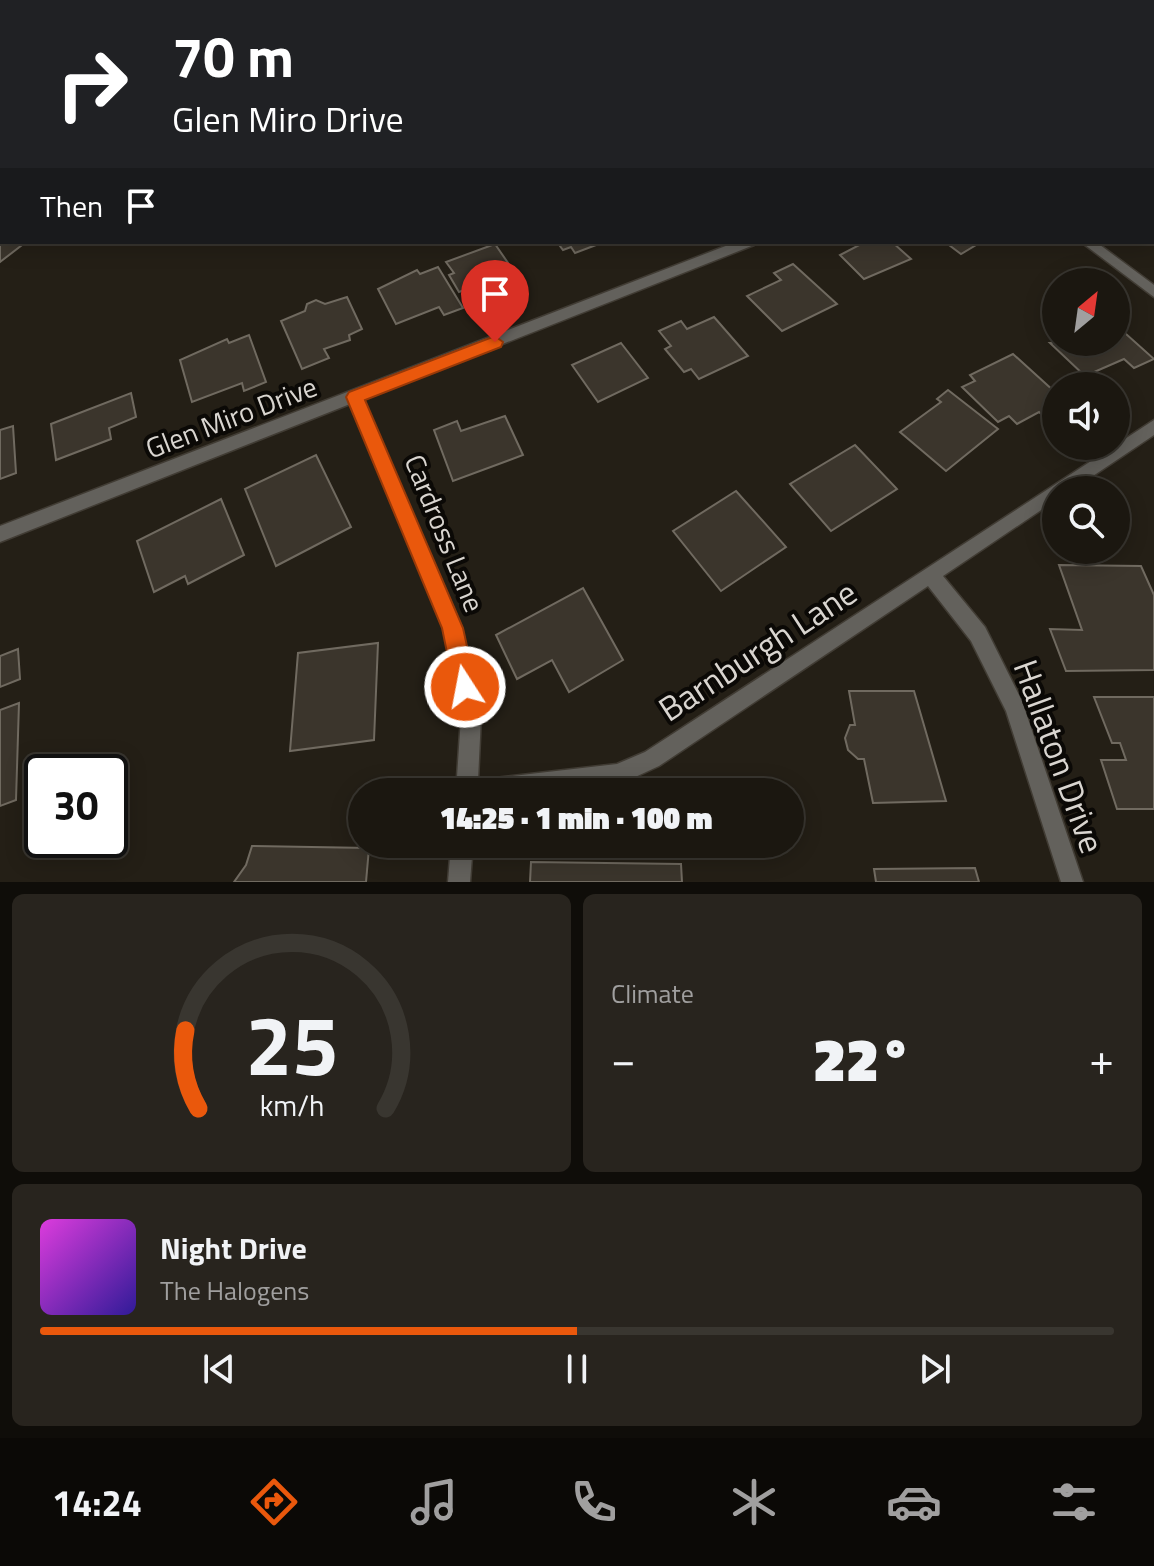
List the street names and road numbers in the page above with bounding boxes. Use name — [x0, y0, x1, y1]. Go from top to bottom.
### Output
street label: Glen Miro Drive — [139, 365, 323, 469]
street label: Cardross Lane — [394, 448, 496, 618]
street label: Barnburgh Lane — [647, 566, 867, 734]
street label: Hallaton Drive — [1001, 652, 1119, 860]

